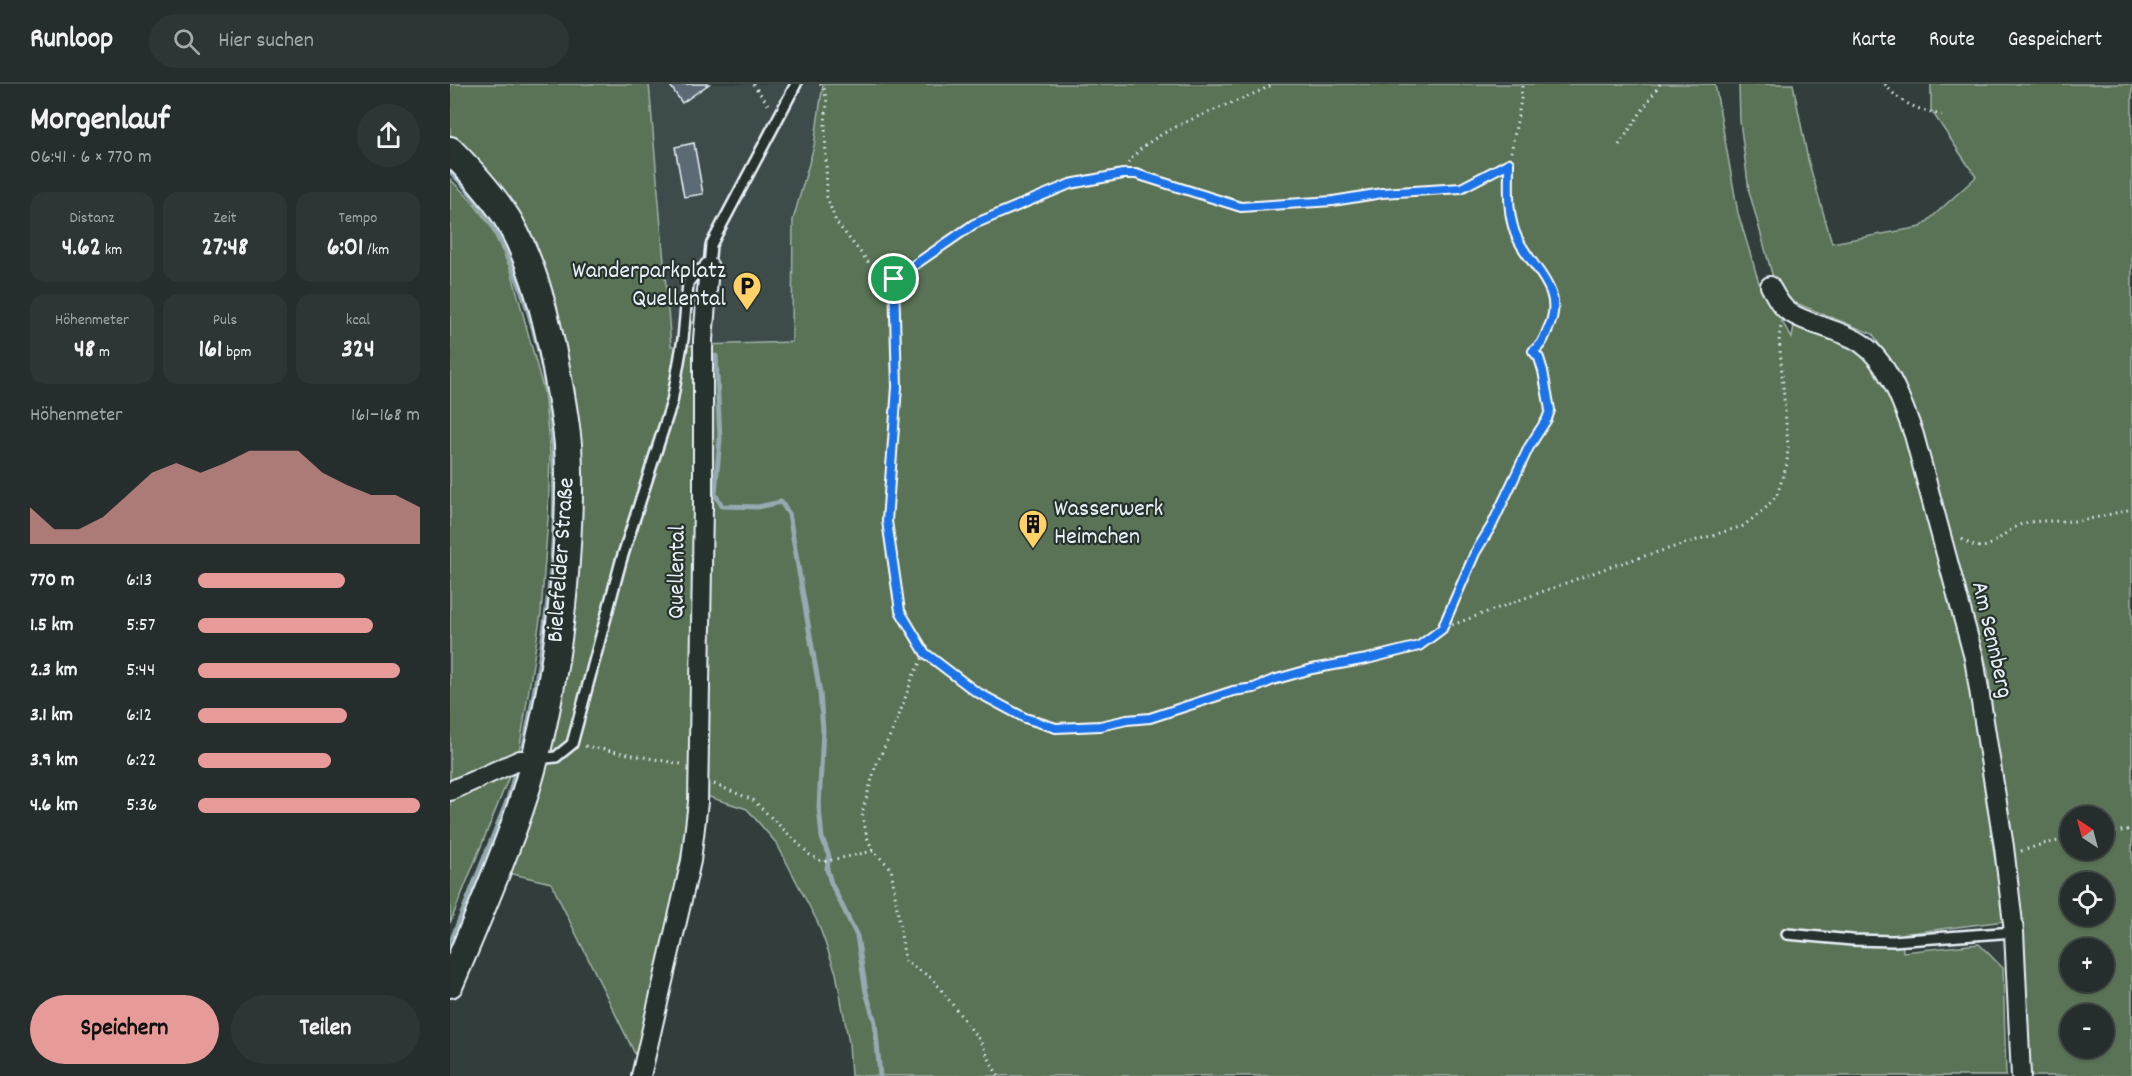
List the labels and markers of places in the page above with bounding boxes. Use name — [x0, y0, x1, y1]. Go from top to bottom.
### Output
pin — [868, 253, 919, 304]
place label: Wanderparkplatz Quellental — [572, 255, 726, 317]
parking icon: Wanderparkplatz Quellental — [731, 270, 763, 312]
place label: Wasserwerk Heimchen — [1054, 493, 1163, 555]
building icon: Wasserwerk Heimchen — [1017, 508, 1049, 550]

